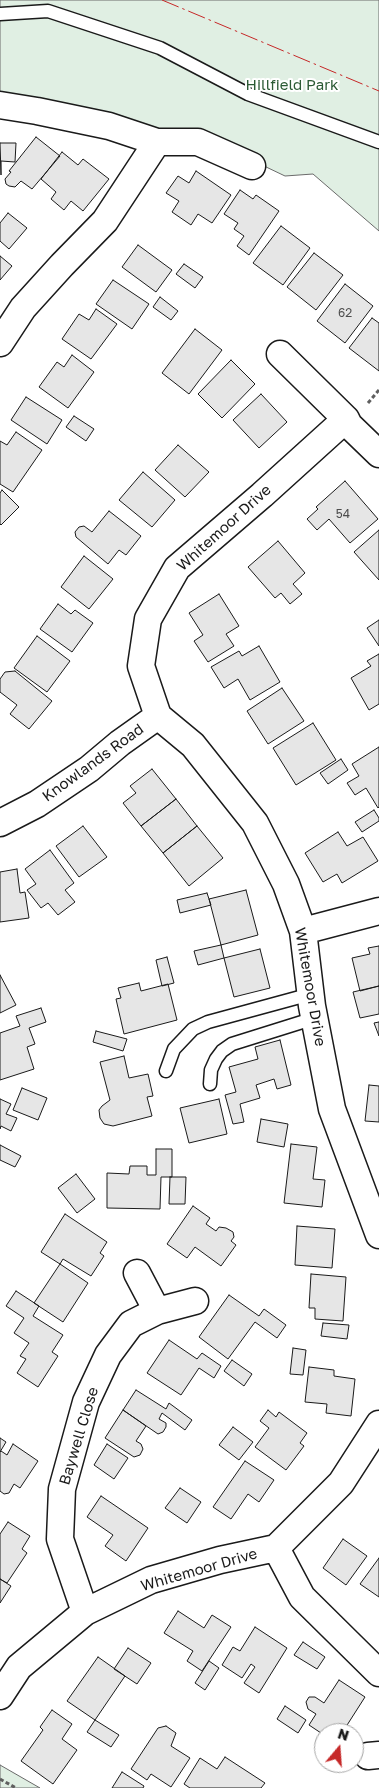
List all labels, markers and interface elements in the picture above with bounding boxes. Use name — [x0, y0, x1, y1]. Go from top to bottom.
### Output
park label: Hillfield Park — [245, 76, 339, 94]
house number: 62 — [338, 306, 352, 320]
street label: Whitemoor Drive — [173, 481, 275, 575]
house number: 54 — [336, 507, 350, 521]
street label: Knowlands Road — [39, 720, 147, 806]
street label: Whitemoor Drive — [291, 926, 329, 1048]
street label: Baywell Close — [56, 1385, 102, 1487]
street label: Whitemoor Drive — [139, 1545, 259, 1595]
north arrow — [314, 1723, 364, 1773]
text: N — [336, 1724, 351, 1744]

